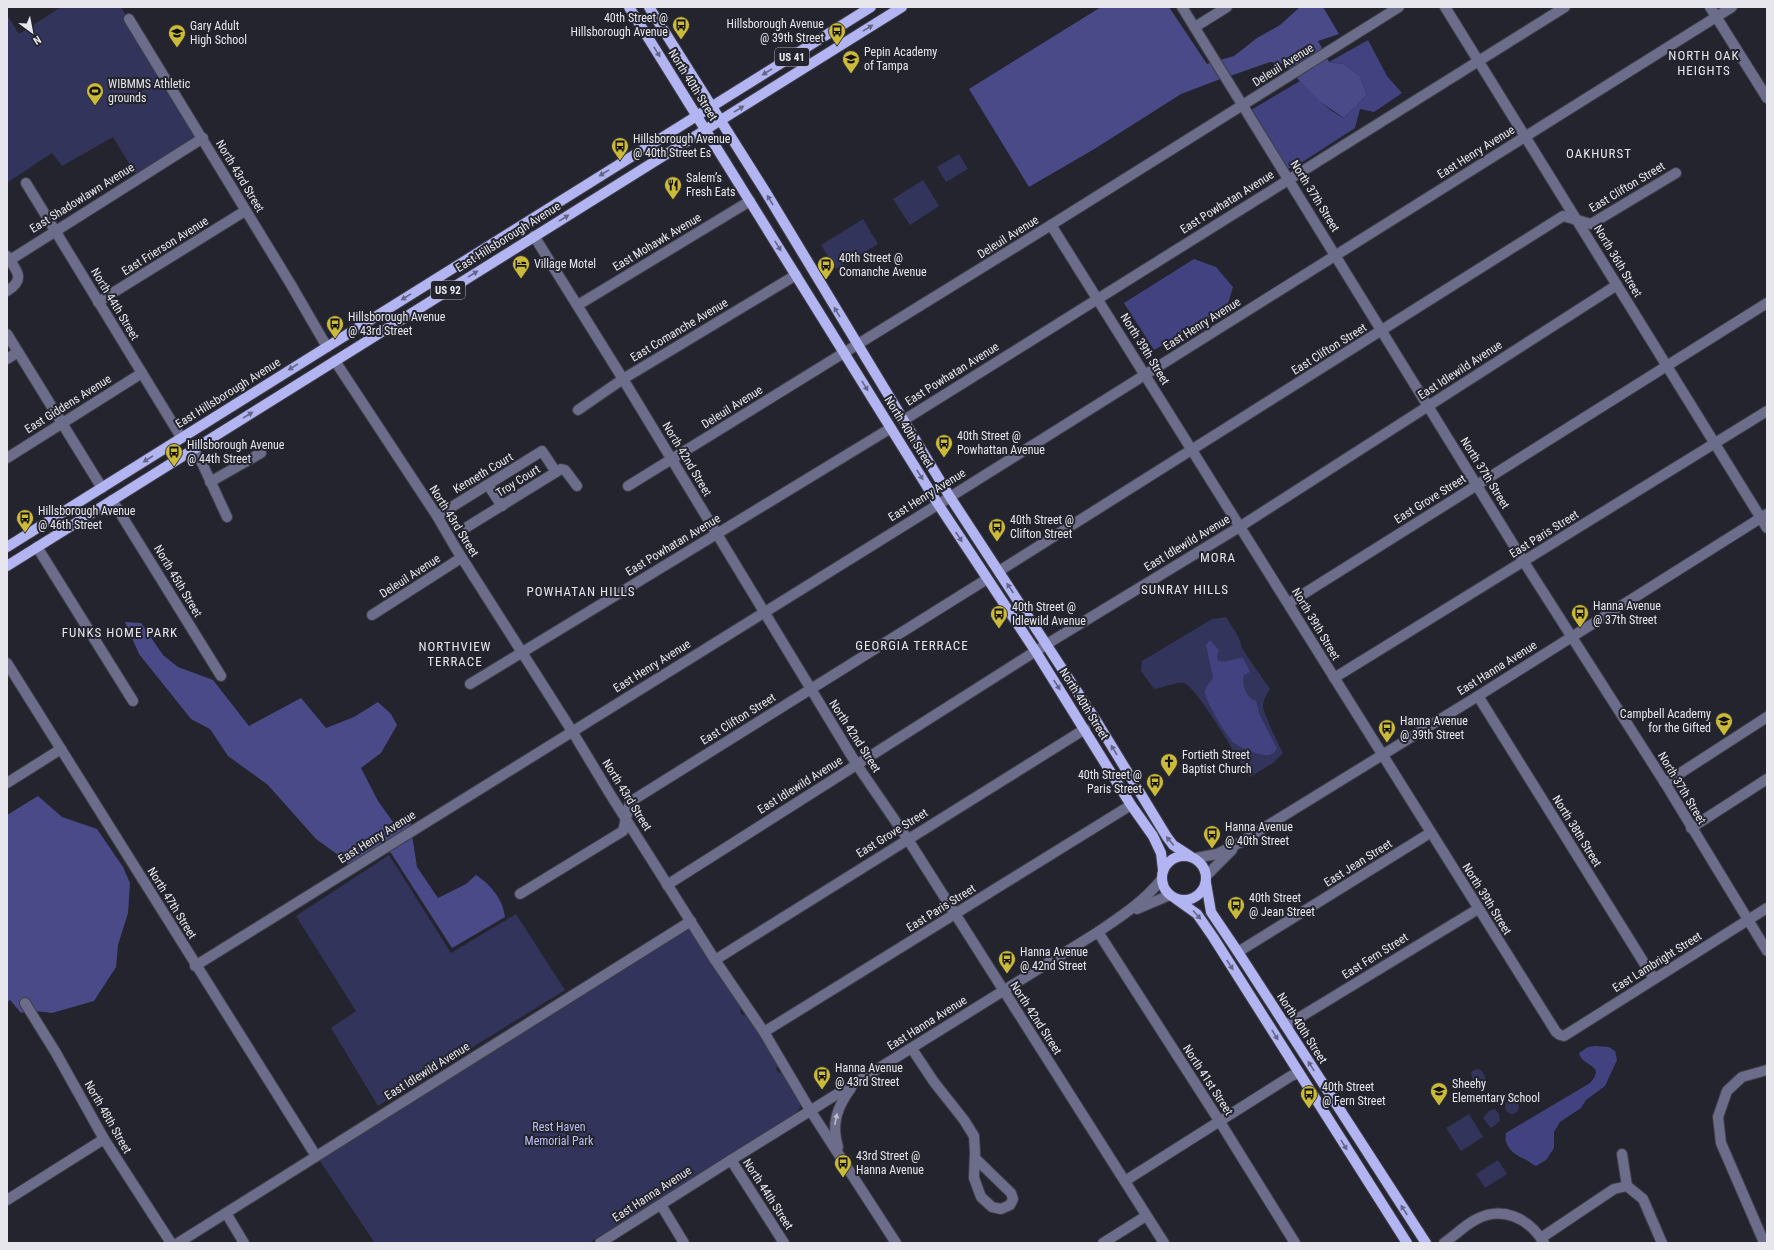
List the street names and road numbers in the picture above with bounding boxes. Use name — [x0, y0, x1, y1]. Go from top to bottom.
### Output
street label: Deleuil Avenue — [1250, 40, 1316, 89]
street label: North 40th Street — [665, 47, 721, 124]
road number: US 41 — [775, 48, 809, 66]
street label: East Henry Avenue — [1435, 122, 1518, 181]
street label: North 43rd Street — [213, 137, 267, 215]
street label: North 37th Street — [1287, 158, 1343, 235]
street label: East Clifton Street — [1587, 159, 1668, 215]
street label: East Shadowlawn Avenue — [27, 160, 137, 236]
street label: East Powhatan Avenue — [1178, 167, 1277, 237]
street label: East Hillsborough Avenue — [453, 199, 563, 275]
street label: East Mohawk Avenue — [610, 210, 704, 274]
street label: Deleuil Avenue — [975, 212, 1041, 261]
street label: East Frierson Avenue — [119, 214, 211, 278]
street label: North 36th Street — [1591, 222, 1645, 300]
street label: North 44th Street — [88, 265, 142, 343]
road number: US 92 — [431, 281, 465, 299]
street label: East Henry Avenue — [1161, 294, 1244, 353]
street label: East Comanche Avenue — [628, 295, 731, 365]
street label: North 39th Street — [1117, 311, 1173, 388]
street label: East Clifton Street — [1289, 320, 1369, 378]
street label: East Idlewild Avenue — [1415, 337, 1505, 402]
street label: East Powhatan Avenue — [903, 339, 1002, 409]
street label: East Hillsborough Avenue — [173, 355, 283, 431]
street label: East Giddens Avenue — [22, 372, 114, 436]
street label: Deleuil Avenue — [699, 382, 765, 431]
street label: North 40th Street — [881, 394, 937, 471]
street label: North 42nd Street — [659, 419, 715, 499]
street label: North 37th Street — [1457, 435, 1513, 512]
street label: Kenneth Court — [450, 449, 516, 496]
street label: Troy Court — [493, 462, 543, 500]
street label: East Henry Avenue — [886, 465, 969, 524]
street label: East Grove Street — [1392, 471, 1469, 527]
street label: North 43rd Street — [426, 483, 482, 560]
street label: East Paris Street — [1507, 507, 1581, 561]
street label: East Powhatan Avenue — [623, 511, 723, 579]
street label: East Idlewild Avenue — [1142, 512, 1233, 574]
street label: North 45th Street — [151, 542, 205, 620]
street label: Deleuil Avenue — [377, 551, 443, 601]
street label: North 39th Street — [1289, 585, 1343, 663]
street label: East Henry Avenue — [611, 636, 694, 695]
street label: East Hanna Avenue — [1455, 638, 1540, 698]
street label: North 40th Street — [1056, 666, 1112, 743]
street label: East Clifton Street — [698, 690, 778, 748]
street label: North 42nd Street — [826, 697, 884, 775]
street label: North 37th Street — [1655, 749, 1709, 827]
street label: East Idlewild Avenue — [755, 753, 845, 817]
street label: North 43rd Street — [599, 757, 655, 834]
street label: North 38th Street — [1549, 793, 1605, 870]
street label: East Grove Street — [854, 805, 931, 861]
street label: East Henry Avenue — [336, 807, 419, 866]
street label: East Jean Street — [1321, 836, 1395, 889]
street label: North 39th Street — [1459, 861, 1515, 938]
street label: North 47th Street — [144, 865, 200, 942]
street label: East Paris Street — [904, 881, 978, 935]
street label: East Lambright Street — [1610, 929, 1705, 995]
street label: East Fern Street — [1339, 930, 1411, 982]
street label: North 42nd Street — [1007, 979, 1065, 1057]
street label: North 40th Street — [1274, 990, 1330, 1066]
street label: East Hanna Avenue — [885, 993, 970, 1053]
street label: East Idlewild Avenue — [382, 1039, 472, 1103]
street label: North 41st Street — [1180, 1042, 1236, 1118]
street label: North 48th Street — [82, 1078, 135, 1156]
street label: North 44th Street — [740, 1156, 796, 1232]
street label: East Hanna Avenue — [610, 1163, 694, 1225]

